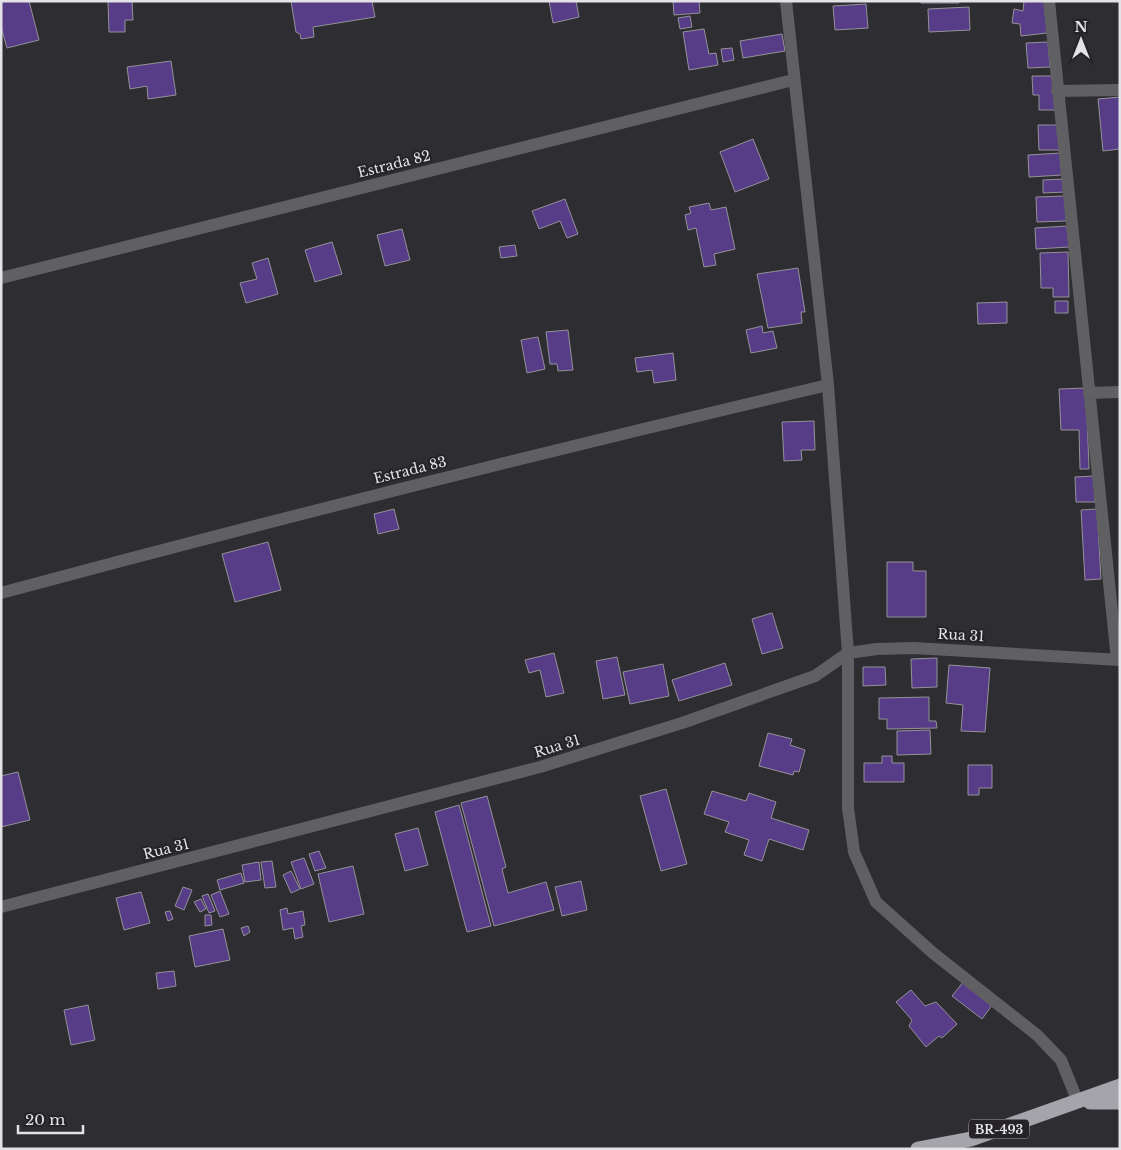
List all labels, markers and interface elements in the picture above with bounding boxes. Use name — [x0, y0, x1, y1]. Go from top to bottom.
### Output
north arrow — [1056, 15, 1106, 65]
text: N — [1074, 18, 1088, 36]
street label: Estrada 82 — [356, 146, 432, 182]
street label: Estrada 83 — [372, 452, 448, 488]
street label: Rua 31 — [937, 625, 985, 645]
street label: Rua 31 — [532, 731, 582, 761]
street label: Rua 31 — [141, 835, 191, 863]
scale bar — [18, 1102, 82, 1134]
text: 20 m — [25, 1110, 65, 1129]
road number: BR-493 — [969, 1120, 1029, 1138]

